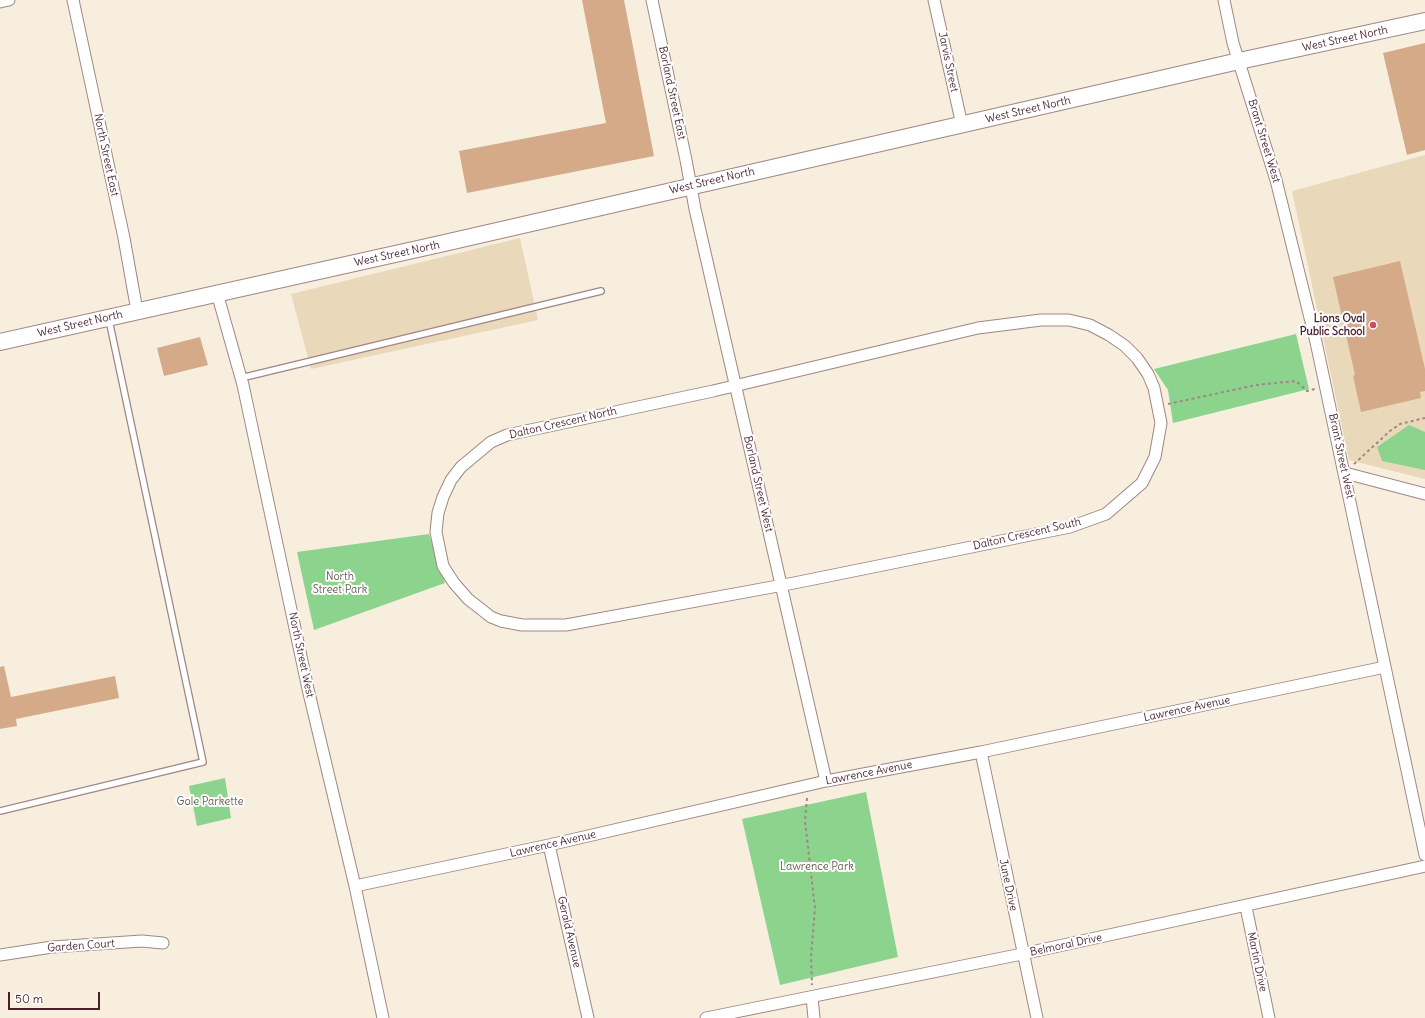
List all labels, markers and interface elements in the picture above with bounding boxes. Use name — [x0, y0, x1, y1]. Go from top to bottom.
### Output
street label: West Street North — [1301, 23, 1389, 55]
street label: Jarvis Street — [935, 31, 961, 93]
street label: Borland Street East — [656, 45, 688, 141]
street label: West Street North — [984, 94, 1072, 126]
street label: Brant Street West — [1245, 98, 1283, 184]
street label: North Street East — [91, 112, 121, 198]
street label: West Street North — [668, 165, 756, 197]
street label: West Street North — [353, 238, 441, 270]
street label: West Street North — [36, 308, 124, 340]
place label: Lions Oval Public School — [1300, 312, 1365, 338]
marker: Lions Oval Public School — [1368, 320, 1378, 330]
street label: Dalton Crescent North — [508, 404, 618, 442]
street label: Brant Street West — [1326, 412, 1356, 500]
street label: Borland Street West — [741, 435, 775, 533]
street label: Dalton Crescent South — [972, 515, 1082, 553]
park label: North Street Park — [313, 570, 367, 596]
street label: North Street West — [285, 611, 317, 699]
street label: Lawrence Avenue — [1143, 693, 1231, 725]
street label: Lawrence Avenue — [824, 758, 914, 788]
park label: Gole Parkette — [177, 795, 243, 809]
street label: Lawrence Avenue — [509, 828, 597, 860]
street label: June Drive — [996, 858, 1020, 912]
park label: Lawrence Park — [780, 860, 854, 874]
street label: Gerald Avenue — [554, 895, 584, 969]
street label: Belmoral Drive — [1029, 931, 1103, 959]
street label: Martin Drive — [1244, 931, 1270, 993]
street label: Garden Court — [47, 937, 115, 955]
scale bar — [10, 984, 102, 1010]
text: 50 m — [15, 991, 43, 1006]

